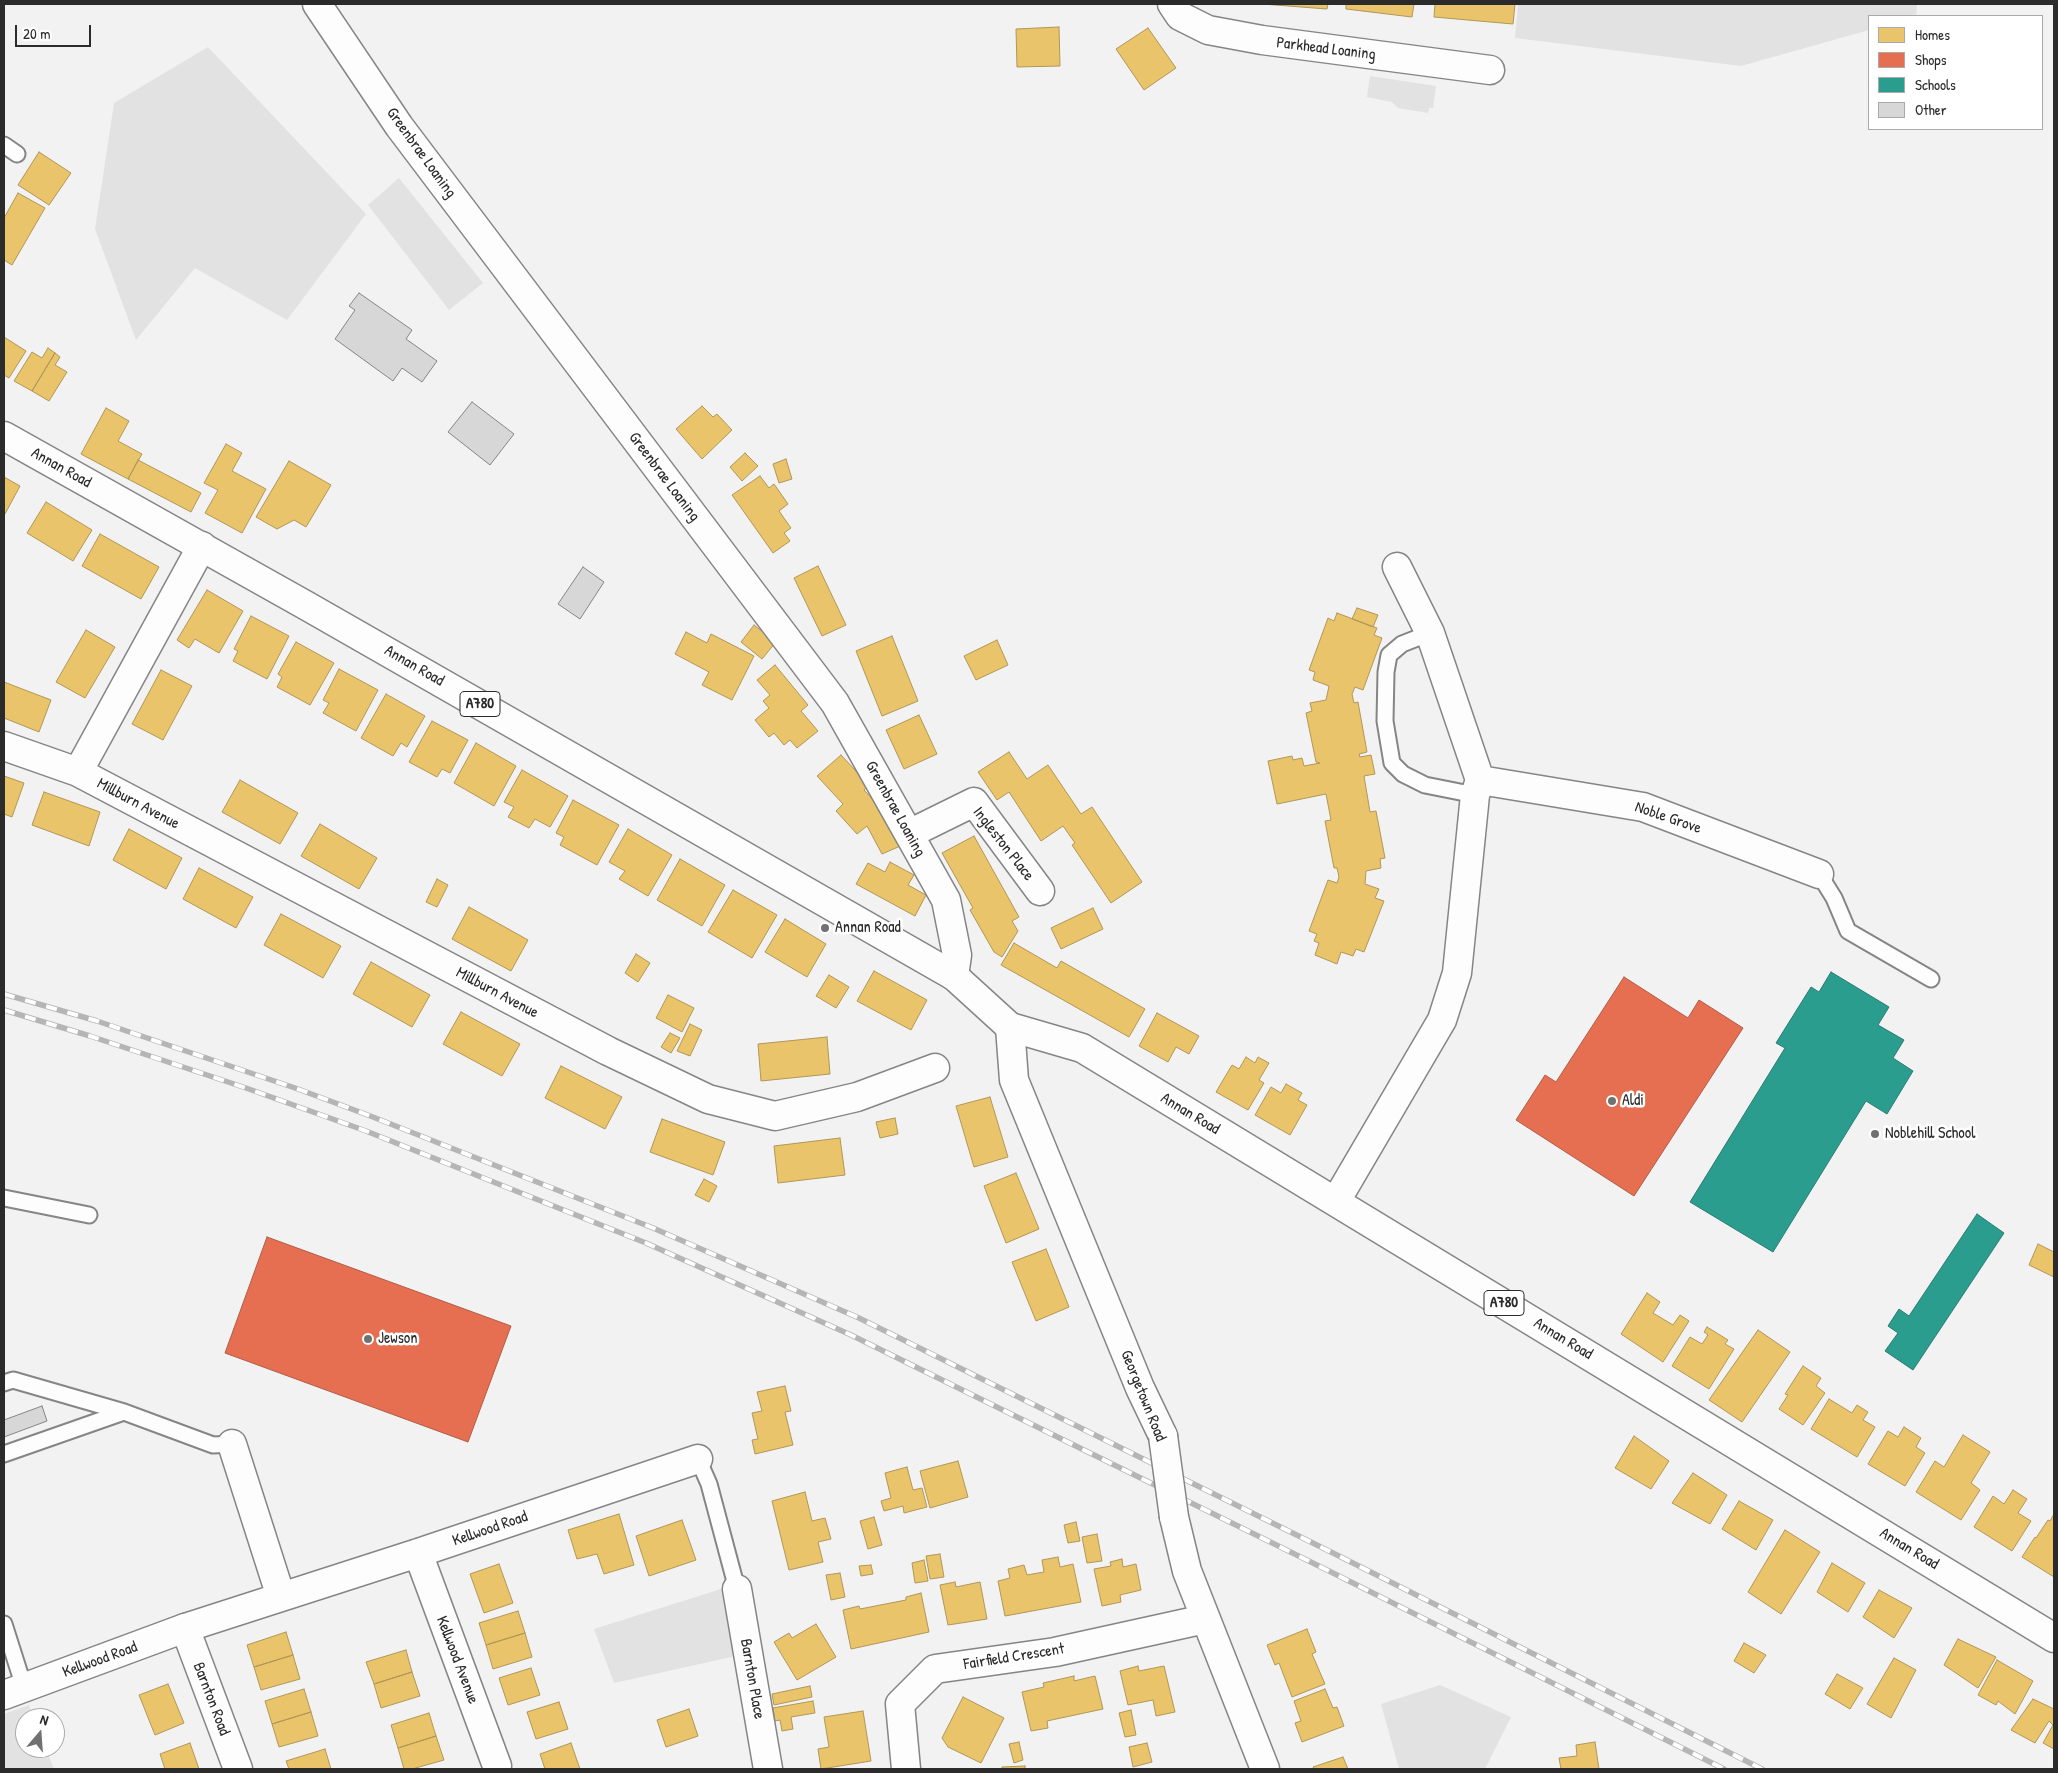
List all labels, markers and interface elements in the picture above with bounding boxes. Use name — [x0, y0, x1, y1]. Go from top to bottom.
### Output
scale bar — [18, 15, 94, 47]
legend — [1868, 15, 2043, 130]
text: 20 m — [23, 23, 50, 44]
text: Homes — [1915, 24, 1950, 45]
street label: Parkhead Loaning — [1275, 33, 1377, 65]
text: Shops — [1915, 49, 1946, 70]
text: Schools — [1915, 74, 1956, 95]
text: Other — [1915, 99, 1947, 120]
street label: Greenbrae Loaning — [382, 104, 460, 202]
street label: Greenbrae Loaning — [624, 429, 704, 525]
street label: Annan Road — [28, 444, 94, 492]
street label: Annan Road — [381, 641, 447, 691]
road number: A780 — [460, 692, 500, 716]
street label: Greenbrae Loaning — [861, 758, 929, 860]
street label: Millburn Avenue — [93, 774, 183, 834]
street label: Noble Grove — [1632, 798, 1704, 838]
street label: Ingleston Place — [968, 803, 1038, 885]
place label: Annan Road — [835, 918, 901, 938]
marker: Annan Road — [819, 922, 831, 934]
street label: Millburn Avenue — [452, 963, 542, 1023]
street label: Annan Road — [1157, 1089, 1223, 1139]
place label: Aldi — [1622, 1091, 1644, 1111]
marker: Aldi — [1606, 1095, 1618, 1107]
place label: Noblehill School — [1885, 1124, 1975, 1144]
marker: Noblehill School — [1869, 1128, 1881, 1140]
road number: A780 — [1484, 1290, 1524, 1316]
street label: Annan Road — [1530, 1314, 1596, 1364]
place label: Jewson — [378, 1329, 418, 1349]
marker: Jewson — [362, 1333, 374, 1345]
street label: Georgetown Road — [1116, 1348, 1170, 1444]
street label: Kellwood Road — [450, 1507, 530, 1551]
street label: Annan Road — [1876, 1524, 1942, 1574]
street label: Kellwood Avenue — [431, 1613, 483, 1707]
street label: Barnton Place — [735, 1637, 769, 1721]
street label: Kellwood Road — [60, 1638, 140, 1682]
street label: Fairfield Crescent — [962, 1640, 1066, 1674]
street label: Barnton Road — [188, 1660, 234, 1738]
north arrow — [15, 1708, 65, 1758]
text: N — [38, 1709, 51, 1729]

